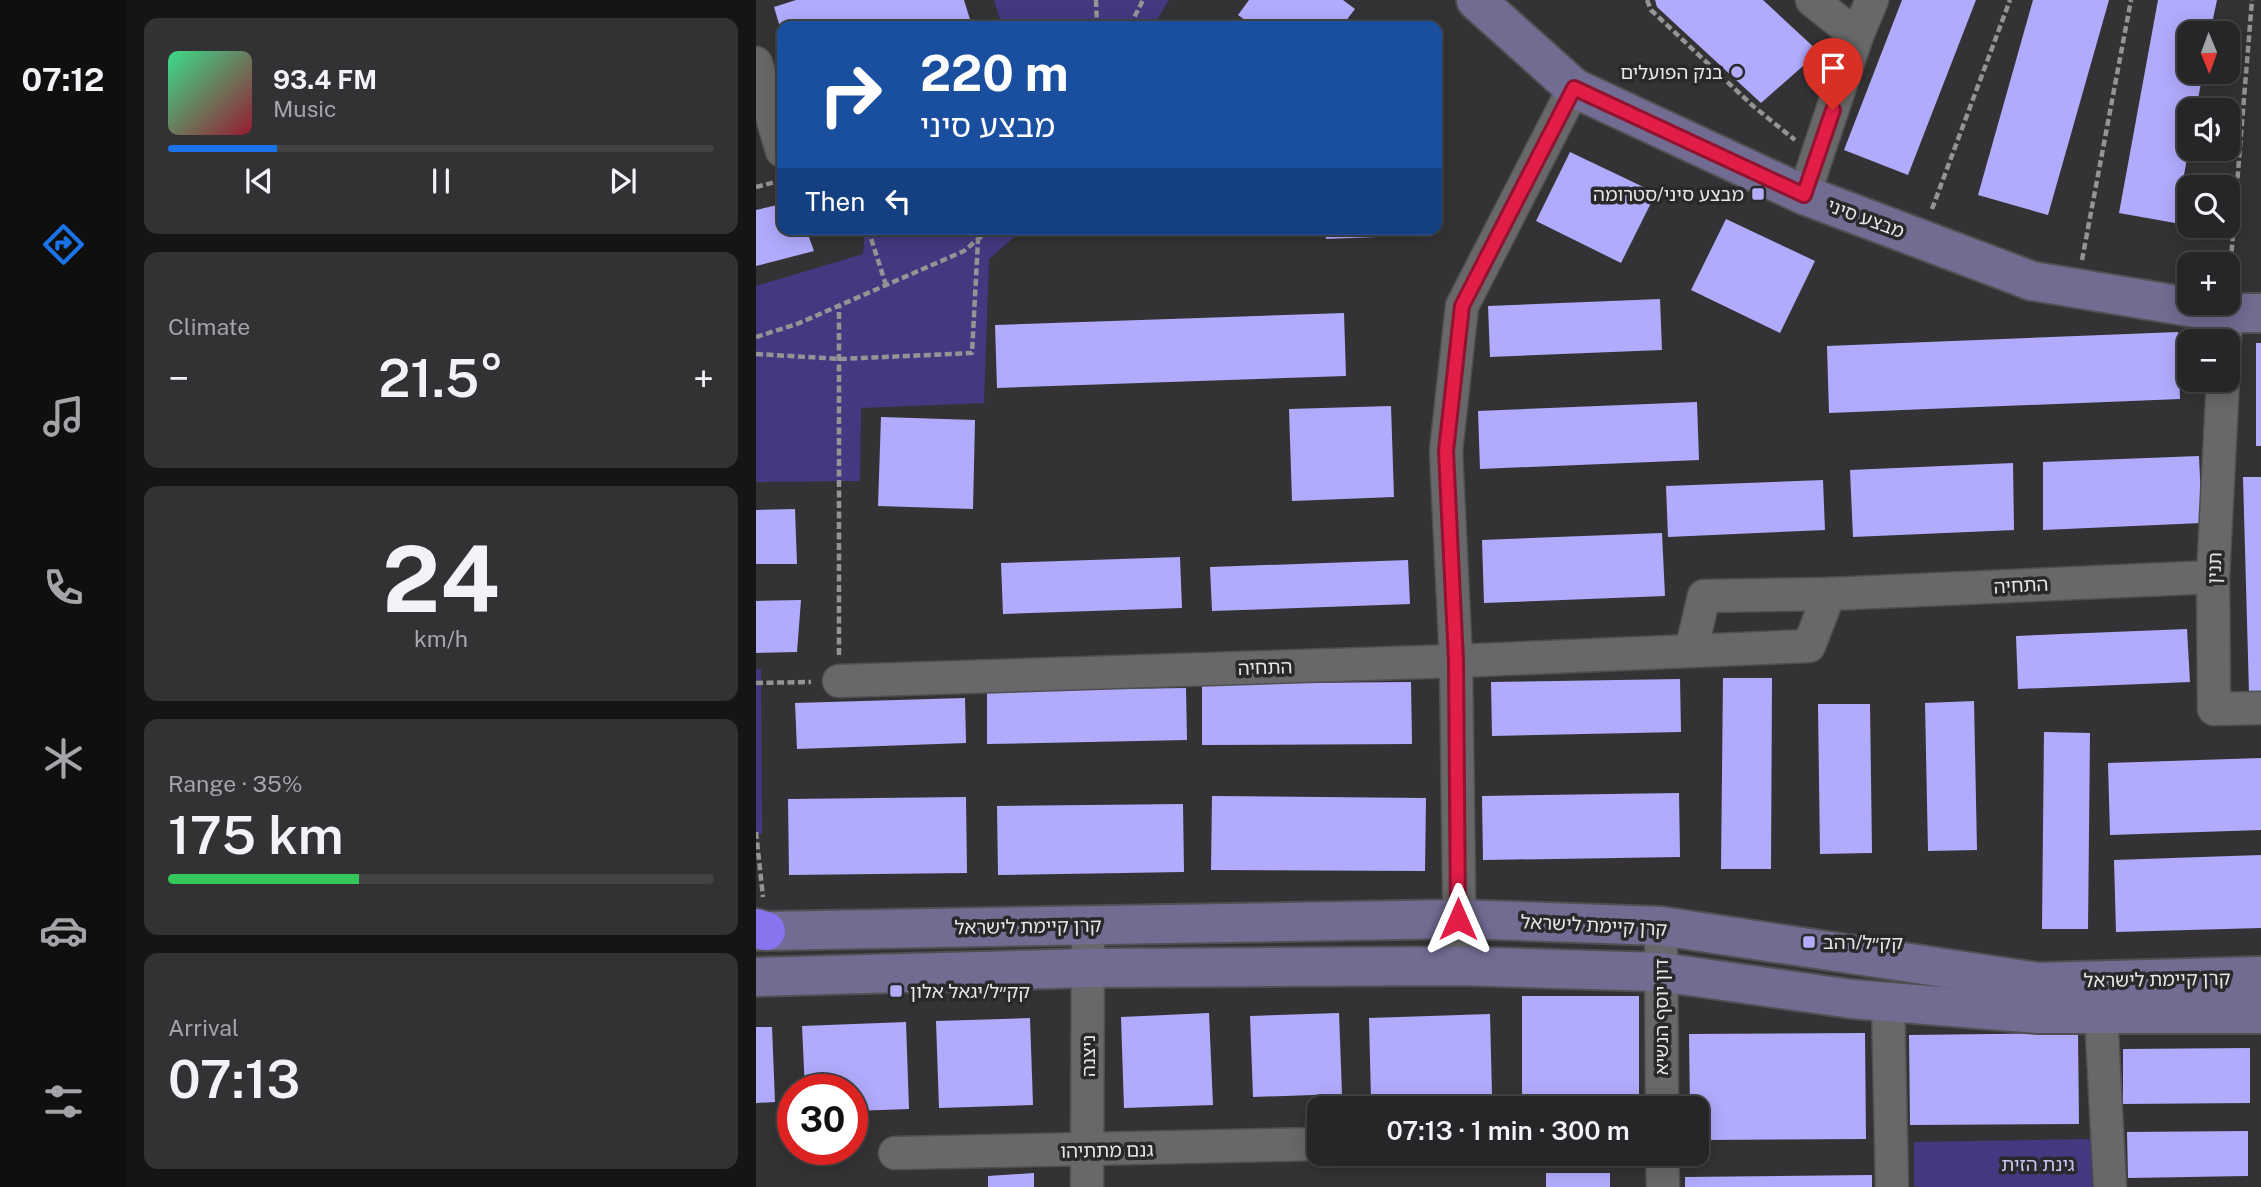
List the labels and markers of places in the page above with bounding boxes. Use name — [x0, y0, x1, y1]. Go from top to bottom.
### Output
pin — [1803, 38, 1863, 110]
place label: בנק הפועלים — [1620, 61, 1723, 83]
marker: בנק הפועלים — [1729, 64, 1745, 80]
place label: מבצע סיני/סטרומה — [1593, 183, 1744, 205]
marker: מבצע סיני/סטרומה — [1750, 186, 1766, 202]
place label: קק״ל/רהב — [1823, 931, 1903, 953]
marker: קק״ל/רהב — [1801, 934, 1817, 950]
place label: קק״ל/יגאל אלון — [910, 980, 1030, 1002]
marker: קק״ל/יגאל אלון — [888, 983, 904, 999]

